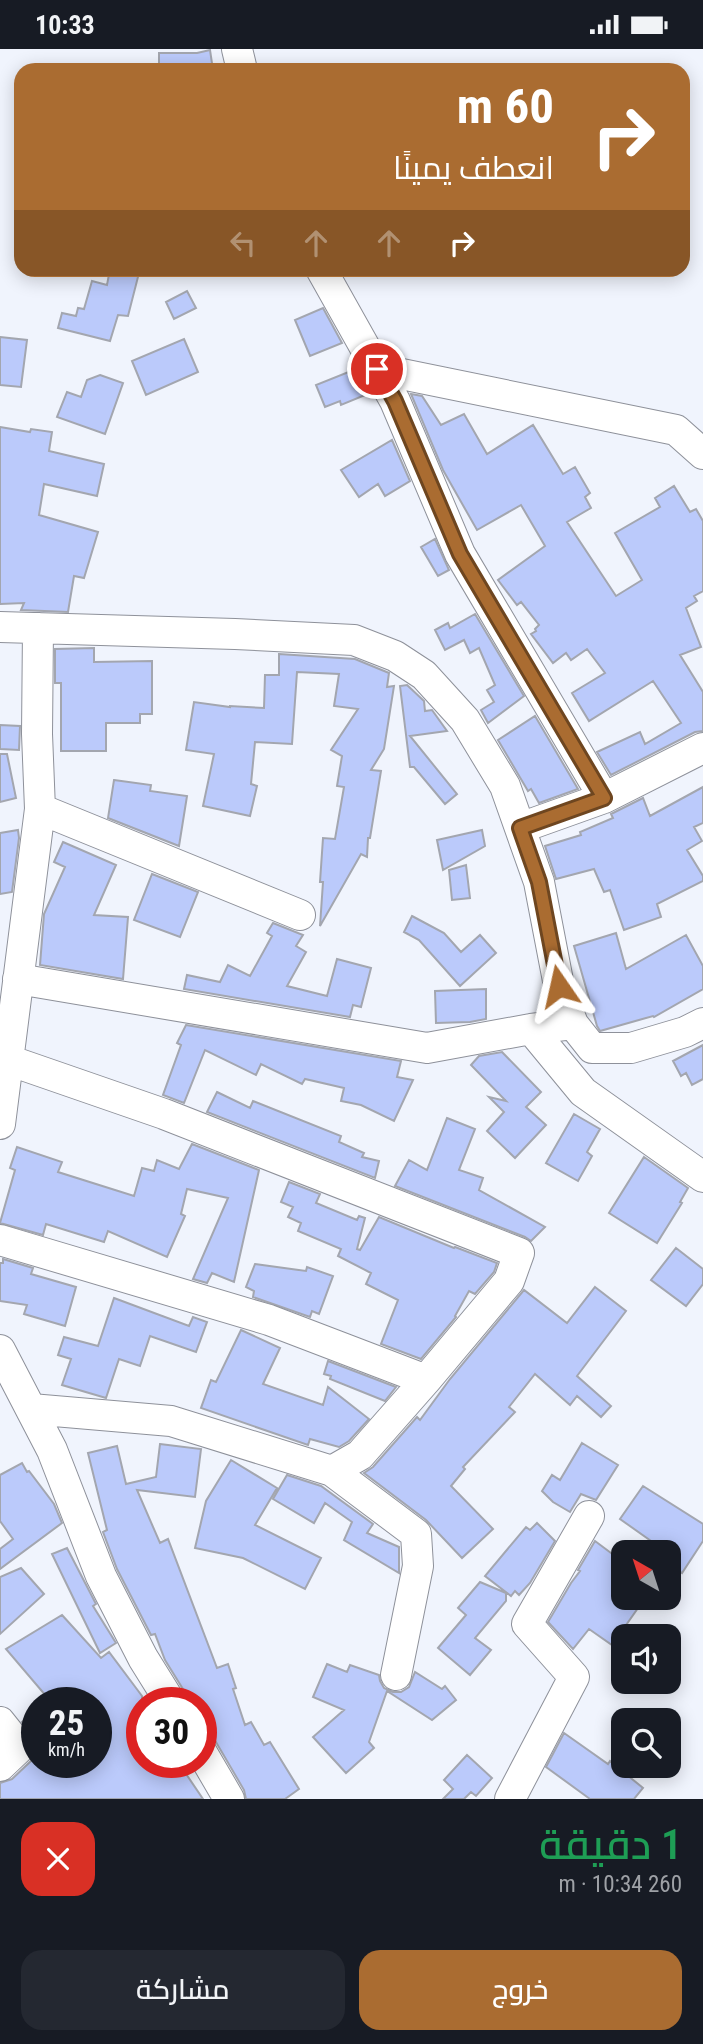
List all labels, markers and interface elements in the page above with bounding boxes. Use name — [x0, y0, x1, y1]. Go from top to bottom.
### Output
text: 10:33 — [35, 10, 95, 40]
text: 60 m — [457, 78, 554, 135]
icon: right — [578, 91, 669, 182]
text: انعطف يمينًا — [393, 149, 554, 187]
icon: left — [224, 224, 262, 262]
icon: ahead — [297, 224, 335, 262]
icon: ahead — [370, 224, 408, 262]
icon: right — [443, 224, 481, 262]
pin — [347, 339, 407, 399]
icon: arrive — [358, 350, 396, 388]
position arrow — [522, 949, 596, 1023]
north arrow — [611, 1540, 681, 1610]
map controls — [611, 1540, 681, 1778]
button: sound — [611, 1624, 681, 1694]
speed limit sign: 30 — [126, 1687, 217, 1778]
text: 25 — [49, 1703, 84, 1744]
button: search — [611, 1708, 681, 1778]
text: km/h — [48, 1739, 85, 1760]
text: 1 دقيقة — [539, 1820, 682, 1869]
button: close — [21, 1822, 95, 1896]
text: 260 m · 10:34 — [558, 1871, 682, 1898]
button: مشاركة — [21, 1950, 345, 2030]
button: خروج — [359, 1950, 682, 2030]

